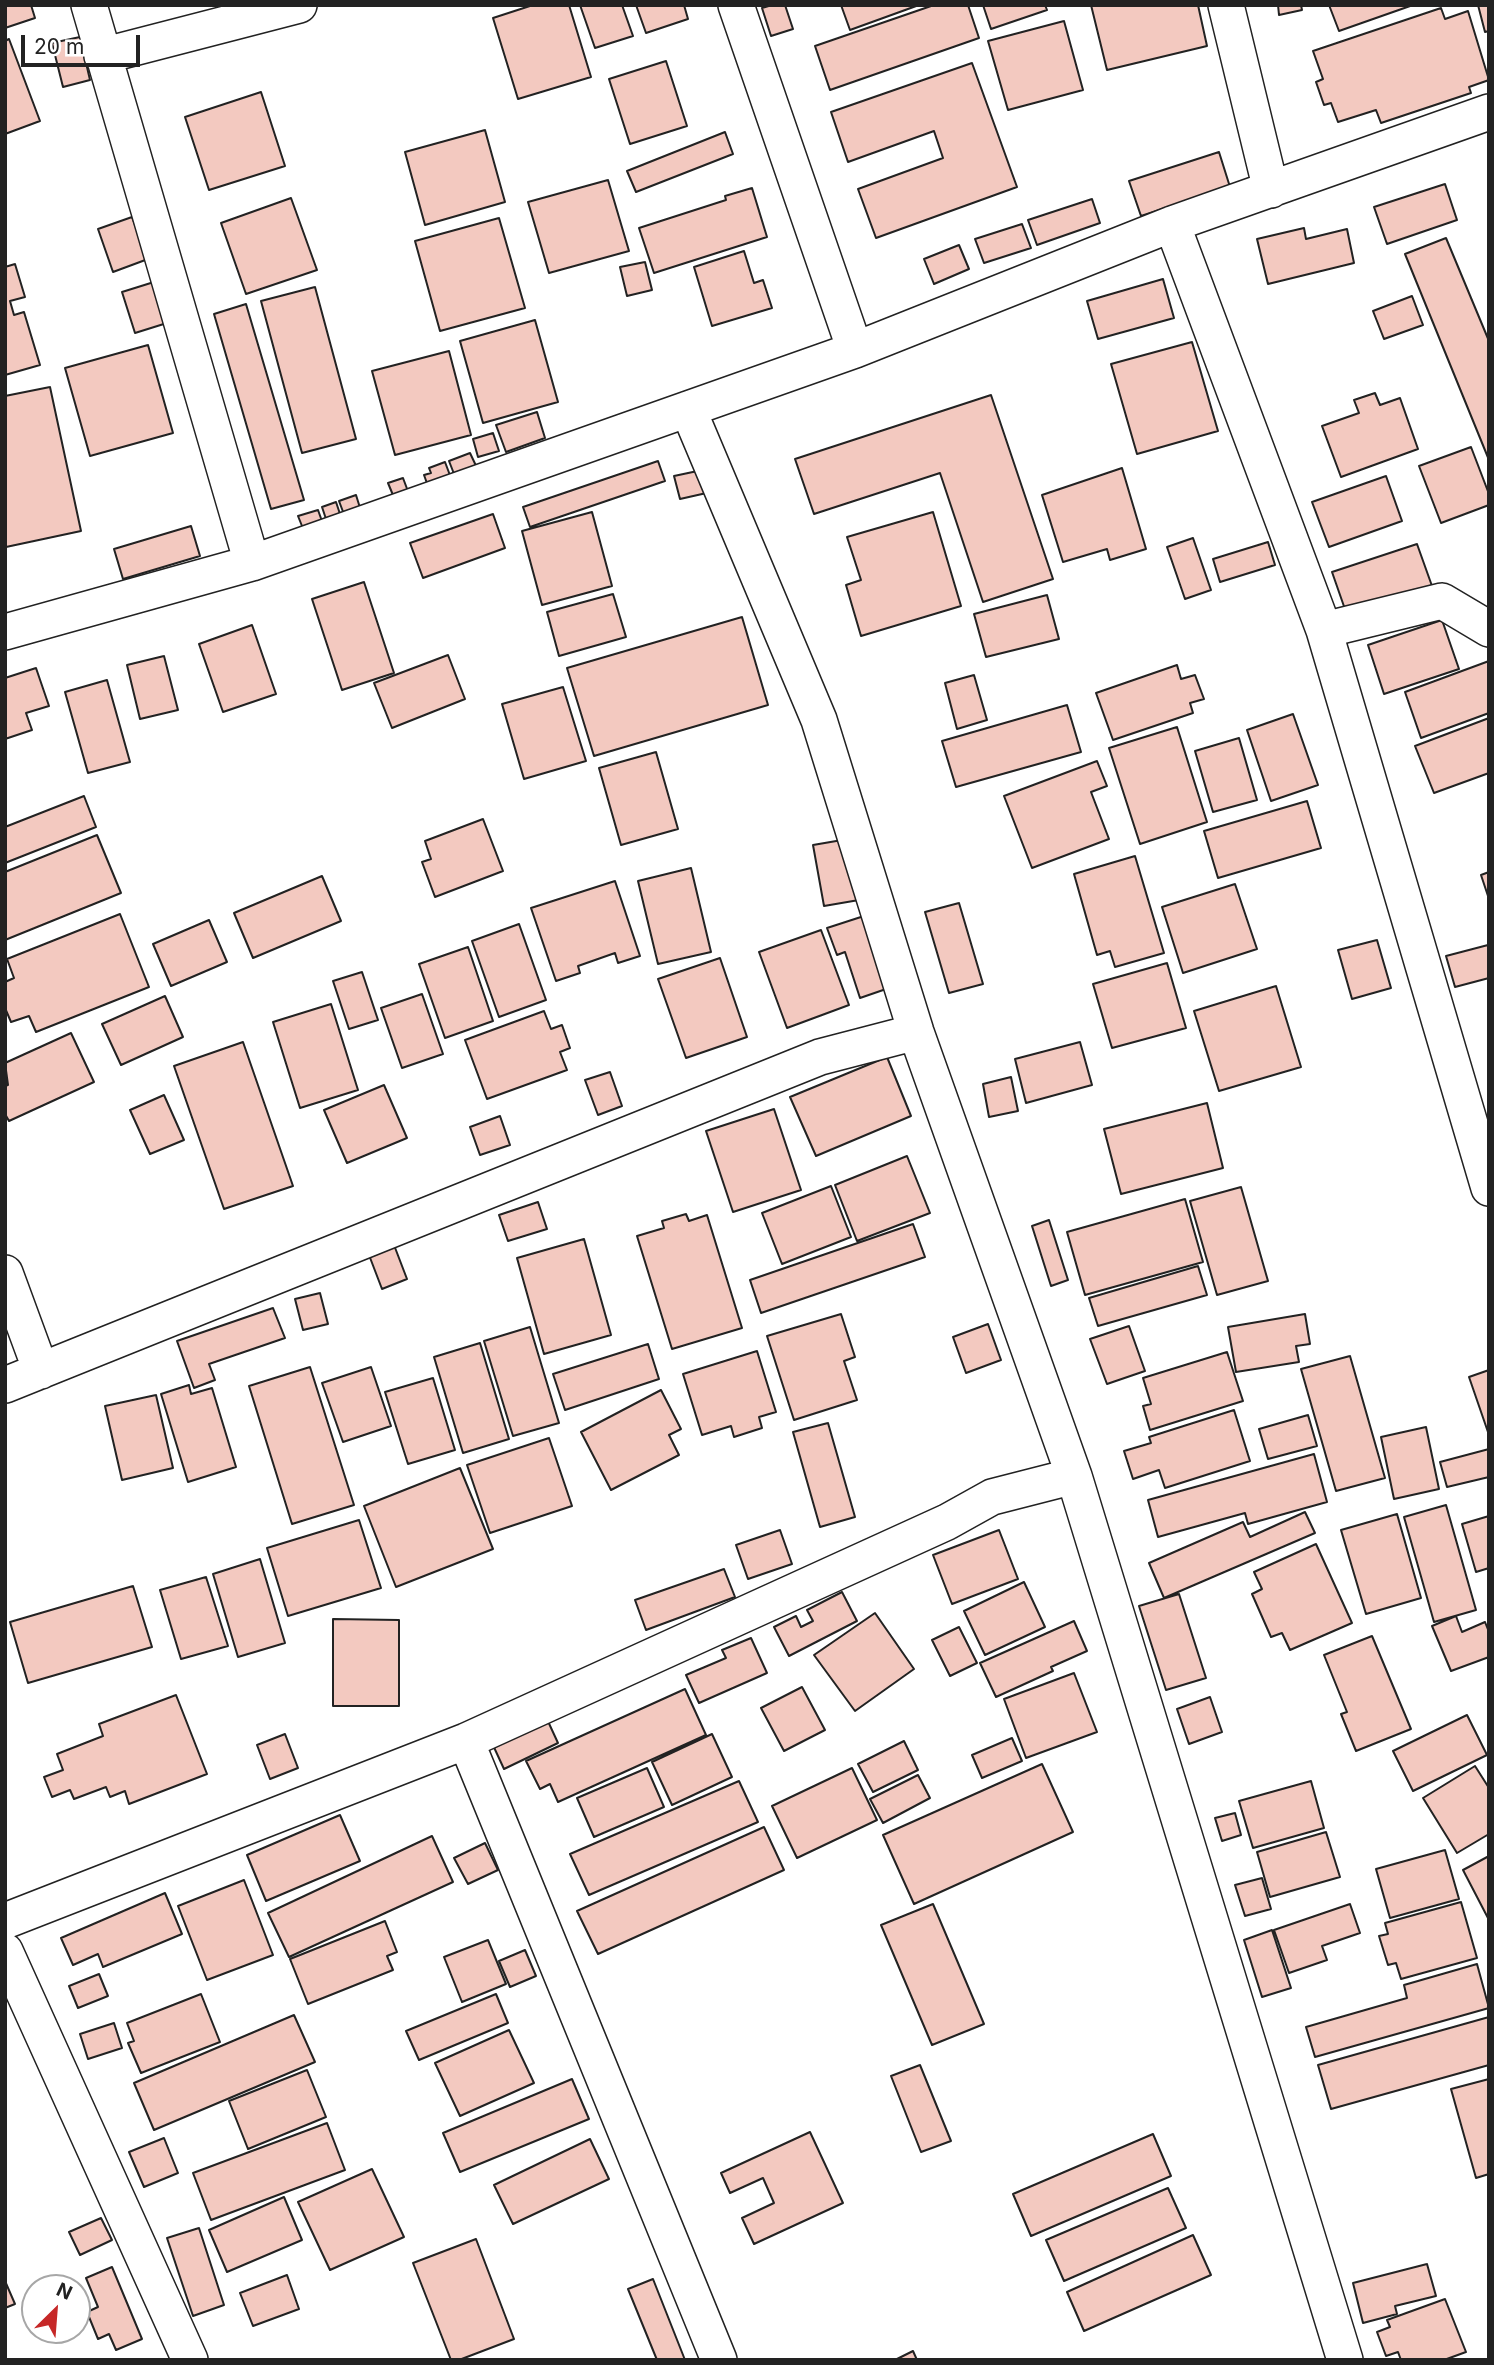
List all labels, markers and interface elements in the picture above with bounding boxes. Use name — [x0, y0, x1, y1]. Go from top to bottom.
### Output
scale bar — [24, 21, 144, 65]
text: 20 m — [34, 34, 84, 59]
north arrow — [21, 2274, 91, 2344]
text: N — [53, 2278, 76, 2305]

